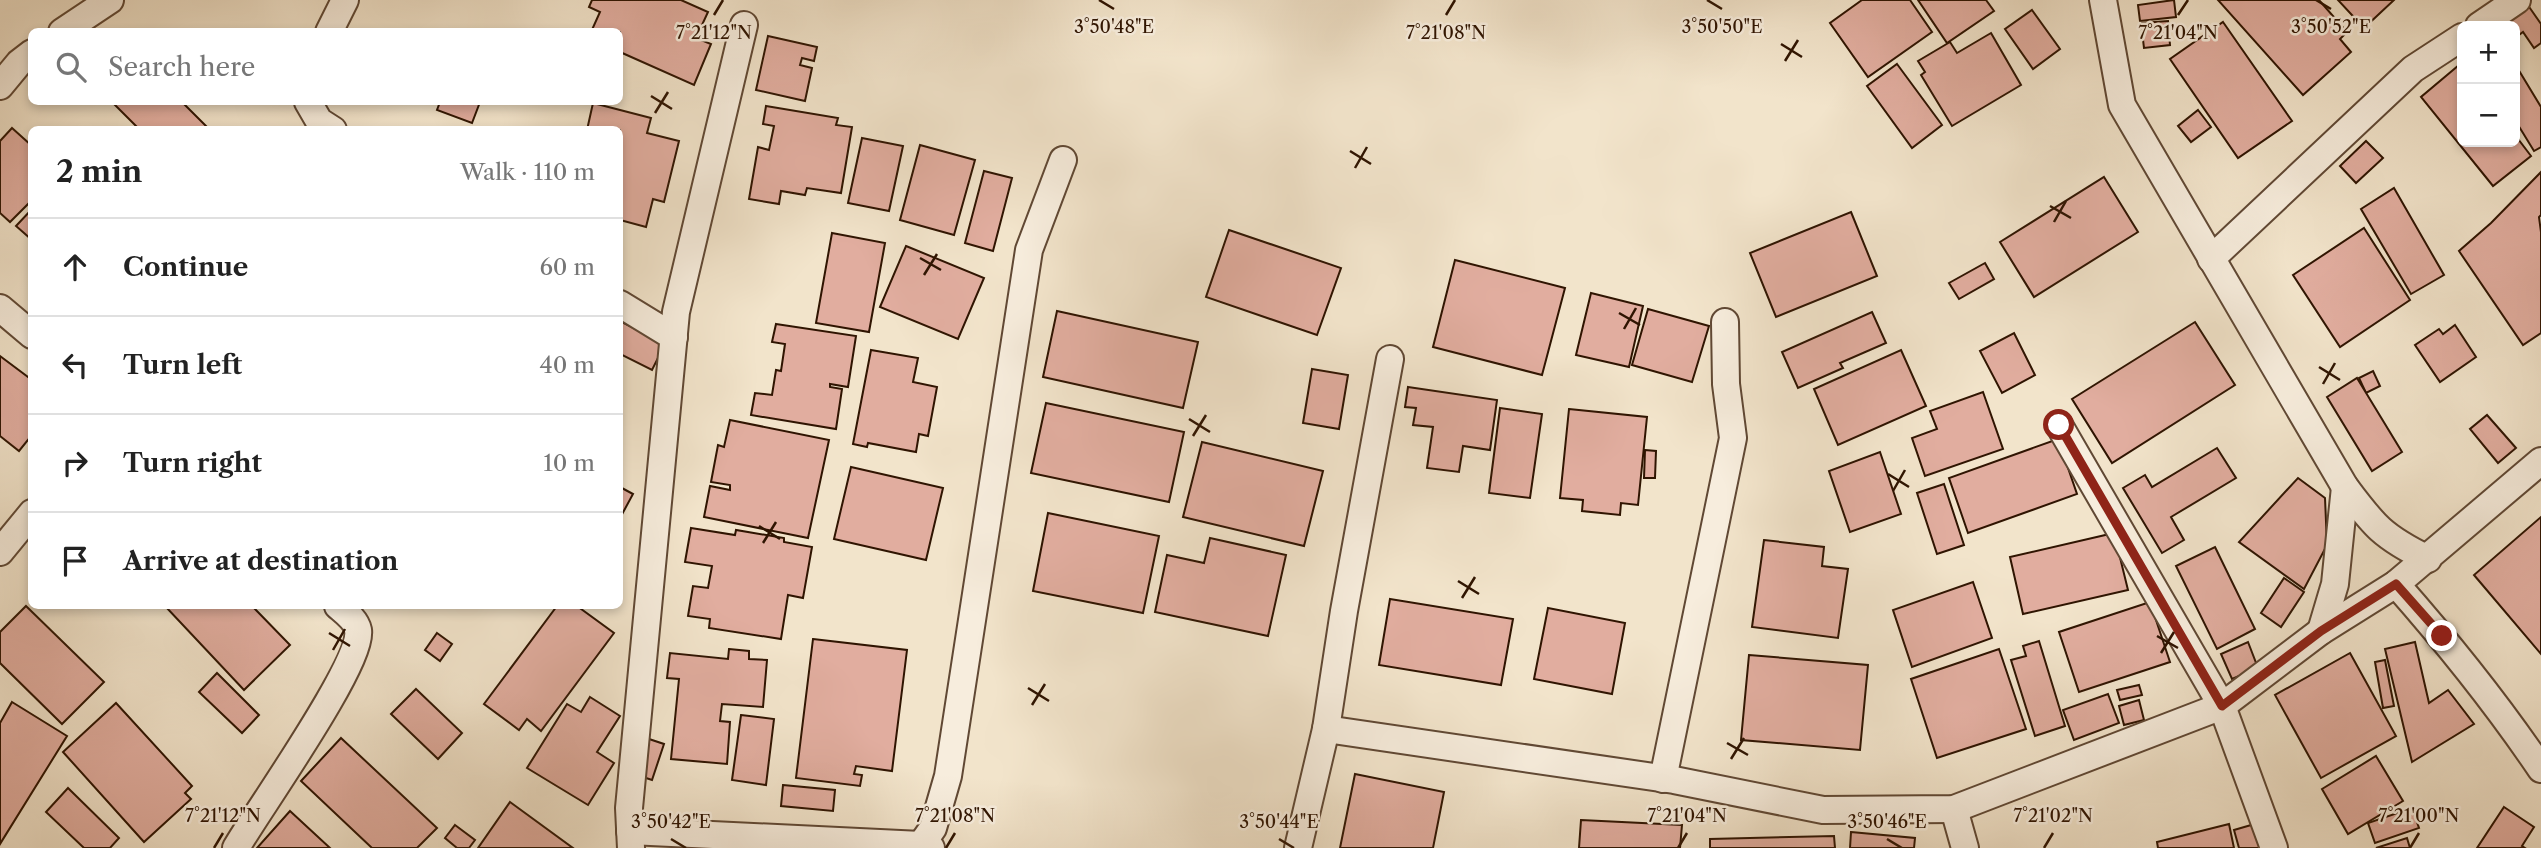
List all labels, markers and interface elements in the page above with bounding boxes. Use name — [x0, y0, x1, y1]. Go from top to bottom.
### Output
text: 3°50'48"E — [1074, 16, 1154, 38]
text: 3°50'50"E — [1681, 16, 1763, 38]
text: 3°50'52"E — [2291, 16, 2371, 38]
map controls — [2457, 21, 2520, 147]
button: + — [2457, 21, 2520, 84]
text: 7°21'12"N — [676, 22, 752, 44]
text: 7°21'08"N — [1406, 22, 1486, 44]
text: 7°21'04"N — [2138, 22, 2218, 44]
search box — [28, 28, 623, 105]
icon: search — [52, 48, 90, 86]
text: Search here — [108, 51, 255, 83]
button: − — [2457, 84, 2520, 147]
text: 2 min — [56, 153, 142, 190]
text: Walk · 110 m — [460, 158, 595, 186]
icon: ahead — [56, 248, 94, 286]
text: Continue — [123, 251, 248, 283]
text: 60 m — [539, 253, 595, 281]
icon: left — [56, 346, 94, 384]
text: Turn left — [123, 349, 242, 381]
text: 40 m — [540, 351, 595, 379]
route start — [2043, 409, 2074, 440]
icon: right — [56, 444, 94, 482]
text: Turn right — [123, 447, 262, 479]
text: 10 m — [543, 449, 595, 477]
icon: arrive — [56, 542, 94, 580]
text: Arrive at destination — [123, 545, 398, 577]
route end — [2426, 620, 2457, 651]
text: 7°21'12"N — [185, 805, 261, 827]
text: 7°21'08"N — [915, 805, 995, 827]
text: 7°21'04"N — [1647, 805, 1727, 827]
text: 7°21'02"N — [2013, 805, 2093, 827]
text: 7°21'00"N — [2379, 805, 2460, 827]
text: 3°50'42"E — [631, 811, 711, 833]
text: 3°50'44"E — [1239, 811, 1319, 833]
text: 3°50'46"E — [1847, 811, 1927, 833]

